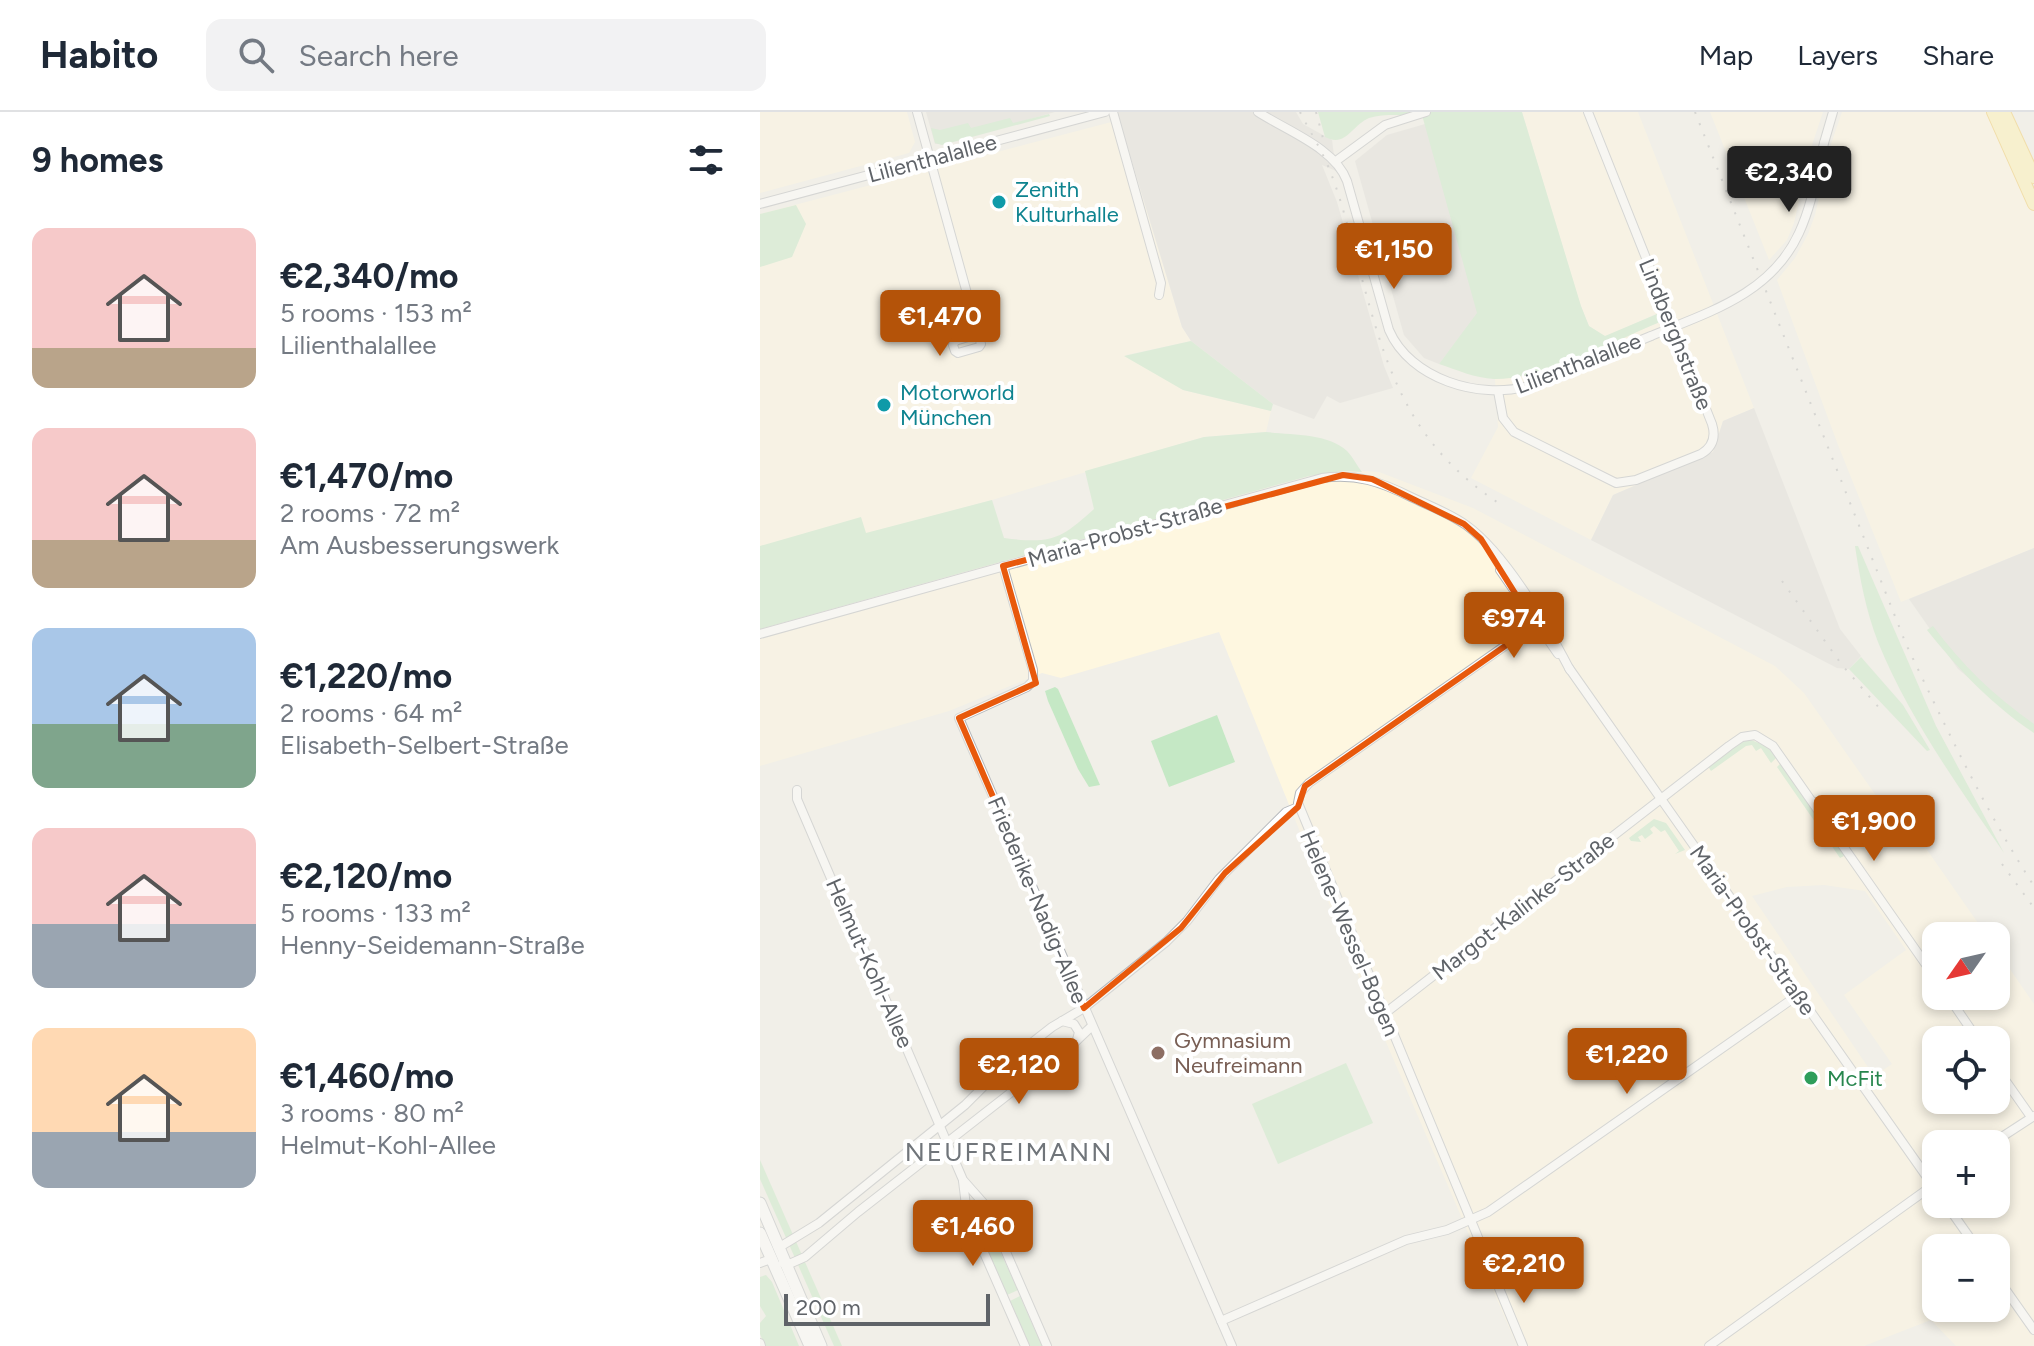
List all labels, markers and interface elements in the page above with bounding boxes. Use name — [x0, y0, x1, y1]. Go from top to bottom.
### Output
search box — [206, 19, 766, 91]
text: Habito — [40, 32, 158, 78]
icon: search — [234, 33, 278, 77]
text: Search here — [298, 37, 459, 74]
text: Map — [1699, 38, 1753, 72]
text: Layers — [1797, 38, 1878, 72]
text: Share — [1922, 38, 1994, 72]
street label: Lilienthalallee — [865, 128, 1000, 189]
icon: filters — [684, 138, 728, 182]
text: 9 homes — [32, 140, 163, 181]
pin: €2,340 — [1724, 146, 1854, 214]
text: €2,340 — [1745, 156, 1833, 188]
place label: Zenith Kulturhalle — [1015, 176, 1119, 228]
marker: Zenith Kulturhalle — [990, 193, 1008, 211]
pin: €1,150 — [1329, 223, 1459, 291]
text: €1,150 — [1355, 233, 1433, 265]
street label: Lindberghstraße — [1633, 255, 1718, 414]
text: €2,340/mo — [280, 256, 459, 297]
icon: home — [96, 260, 192, 356]
pin: €1,470 — [875, 290, 1005, 358]
text: 5 rooms · 153 m² — [280, 297, 472, 329]
text: €1,470 — [898, 300, 982, 332]
street label: Lilienthalallee — [1512, 327, 1645, 400]
text: Lilienthalallee — [280, 329, 436, 361]
place label: Motorworld München — [900, 379, 1015, 431]
marker: Motorworld München — [875, 396, 893, 414]
text: €1,470/mo — [280, 456, 453, 497]
icon: home — [96, 460, 192, 556]
street label: Maria-Probst-Straße — [1025, 492, 1226, 573]
text: 2 rooms · 72 m² — [280, 497, 460, 529]
text: Am Ausbesserungswerk — [280, 529, 559, 561]
pin: €974 — [1467, 592, 1561, 660]
text: €974 — [1482, 602, 1546, 634]
text: €1,220/mo — [280, 656, 452, 697]
icon: home — [96, 660, 192, 756]
text: 2 rooms · 64 m² — [280, 697, 462, 729]
text: Elisabeth-Selbert-Straße — [280, 729, 569, 761]
street label: Friederike-Nadig-Allee — [982, 793, 1093, 1008]
pin: €1,900 — [1809, 795, 1939, 863]
text: €1,900 — [1832, 805, 1916, 837]
street label: Helene-Wessel-Bogen — [1294, 826, 1405, 1040]
street label: Margot-Kalinke-Straße — [1427, 827, 1620, 986]
street label: Maria-Probst-Straße — [1684, 840, 1821, 1020]
text: €2,120/mo — [280, 856, 452, 897]
icon: home — [96, 860, 192, 956]
street label: Helmut-Kohl-Allee — [820, 874, 919, 1052]
text: 5 rooms · 133 m² — [280, 897, 471, 929]
north arrow — [1922, 922, 2010, 1010]
map controls — [1922, 922, 2010, 1322]
text: Henny-Seidemann-Straße — [280, 929, 585, 961]
button: locate — [1922, 1026, 2010, 1114]
place label: Gymnasium Neufreimann — [1174, 1027, 1302, 1079]
pin: €1,220 — [1562, 1028, 1692, 1096]
pin: €2,120 — [954, 1038, 1084, 1106]
text: €1,220 — [1586, 1038, 1668, 1070]
marker: Gymnasium Neufreimann — [1149, 1044, 1167, 1062]
text: €2,120 — [978, 1048, 1060, 1080]
text: €1,460/mo — [280, 1056, 454, 1097]
icon: home — [96, 1060, 192, 1156]
place label: McFit — [1827, 1065, 1883, 1092]
marker: McFit — [1802, 1069, 1820, 1087]
text: 3 rooms · 80 m² — [280, 1097, 464, 1129]
text: Helmut-Kohl-Allee — [280, 1129, 496, 1161]
button: + — [1922, 1130, 2010, 1218]
district label: NEUFREIMANN — [905, 1136, 1113, 1168]
pin: €1,460 — [908, 1200, 1038, 1268]
text: €1,460 — [931, 1210, 1015, 1242]
button: − — [1922, 1234, 2010, 1322]
pin: €2,210 — [1459, 1237, 1589, 1305]
text: €2,210 — [1483, 1247, 1565, 1279]
scale bar — [784, 1290, 990, 1326]
text: 200 m — [796, 1294, 861, 1321]

